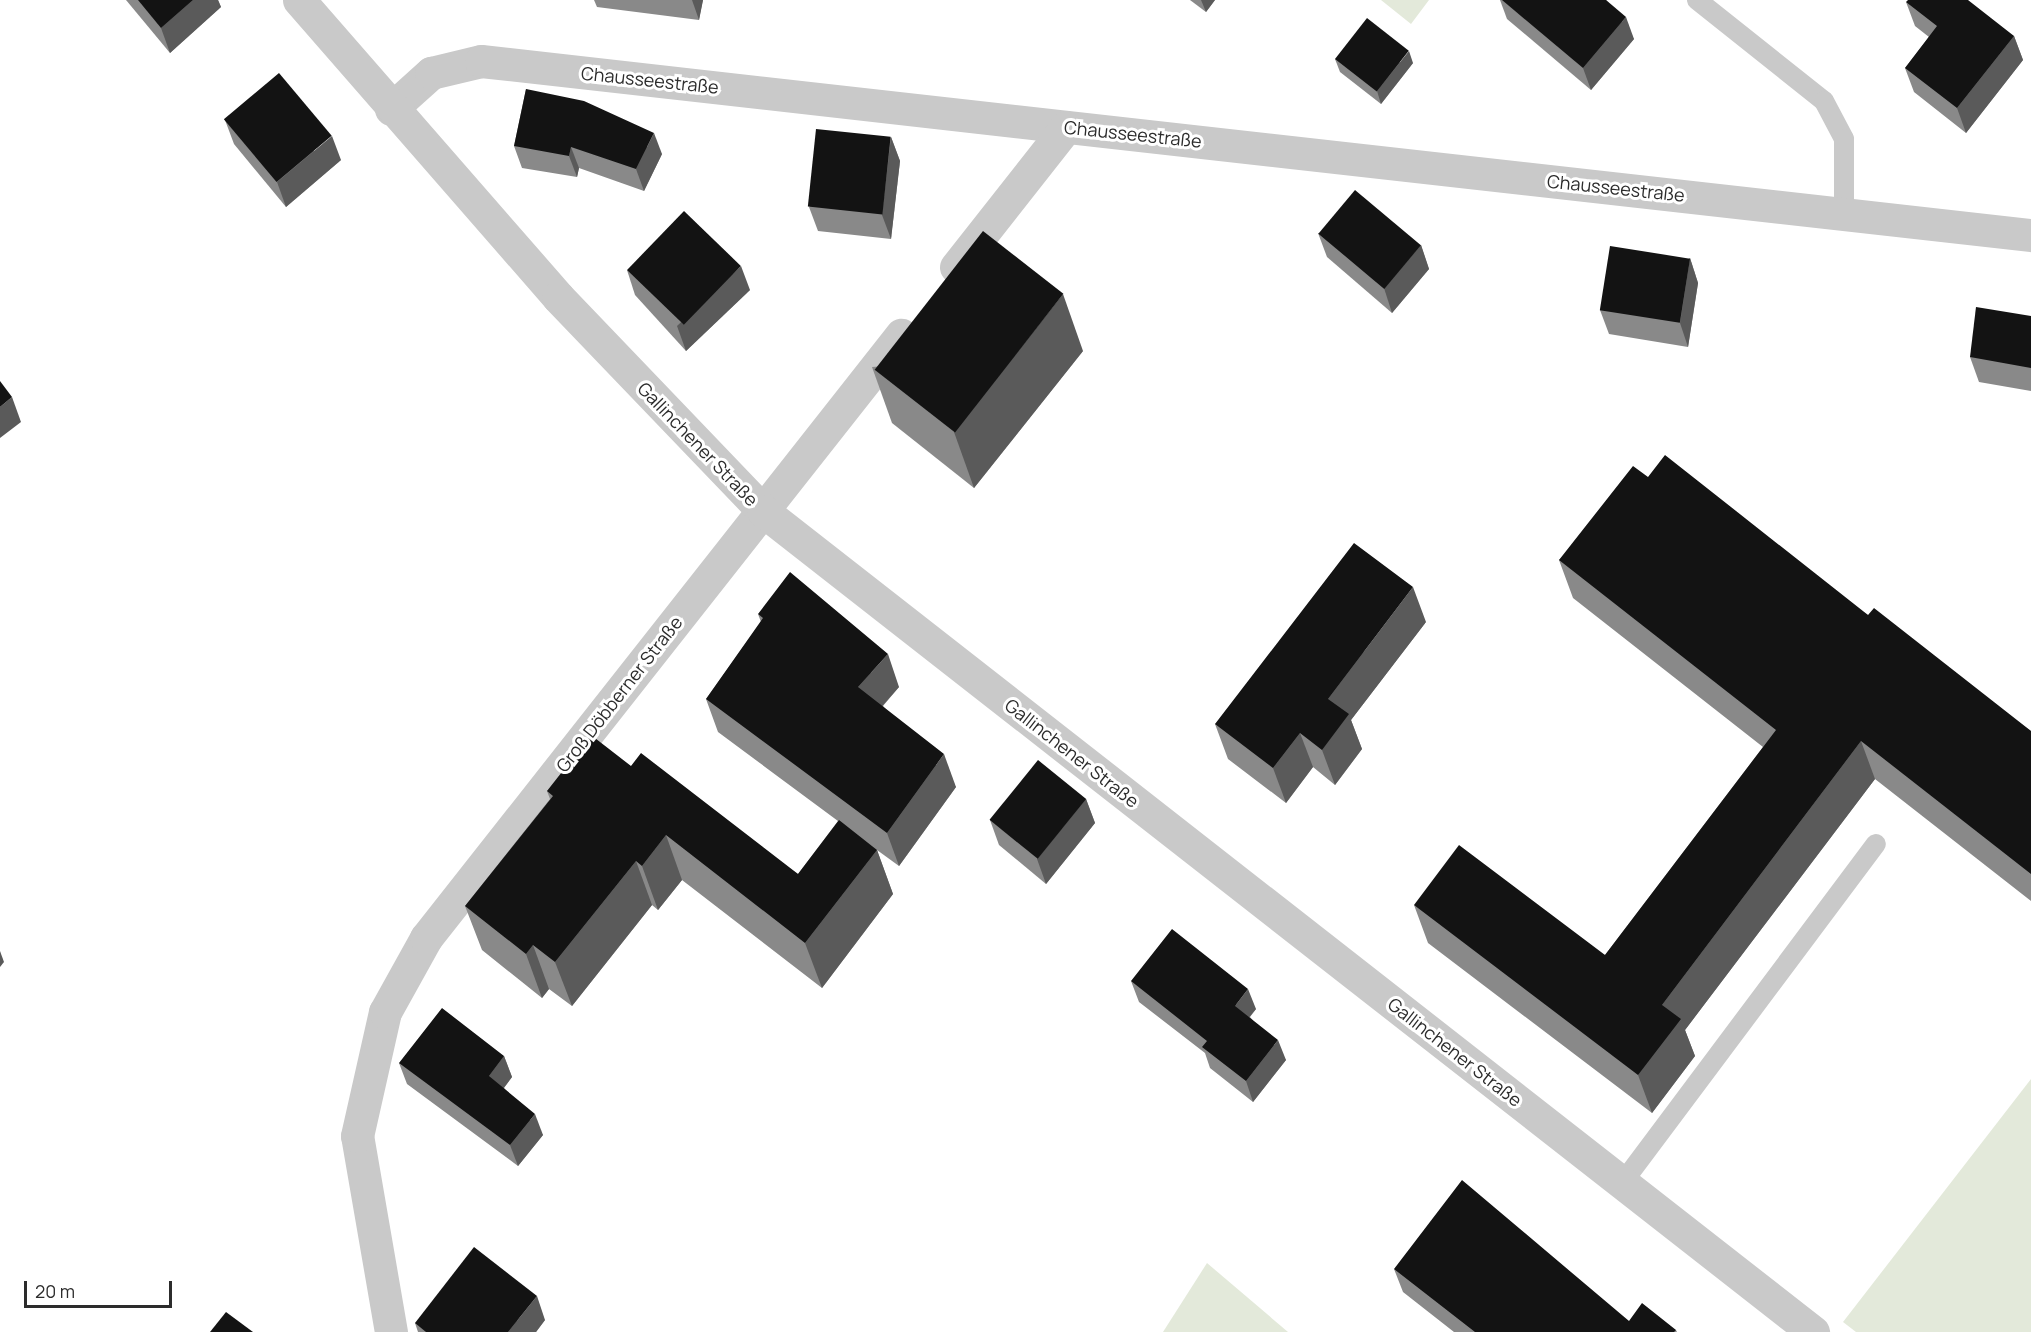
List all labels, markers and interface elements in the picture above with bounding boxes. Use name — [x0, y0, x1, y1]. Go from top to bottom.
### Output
street label: Chausseestraße — [580, 62, 720, 98]
street label: Chausseestraße — [1063, 116, 1203, 152]
street label: Chausseestraße — [1546, 170, 1686, 206]
street label: Gallinchener Straße — [633, 378, 763, 510]
street label: Groß Döbberner Straße — [551, 612, 687, 776]
street label: Gallinchener Straße — [1001, 694, 1143, 812]
street label: Gallinchener Straße — [1384, 993, 1526, 1111]
scale bar — [27, 1269, 176, 1307]
text: 20 m — [35, 1279, 75, 1303]

